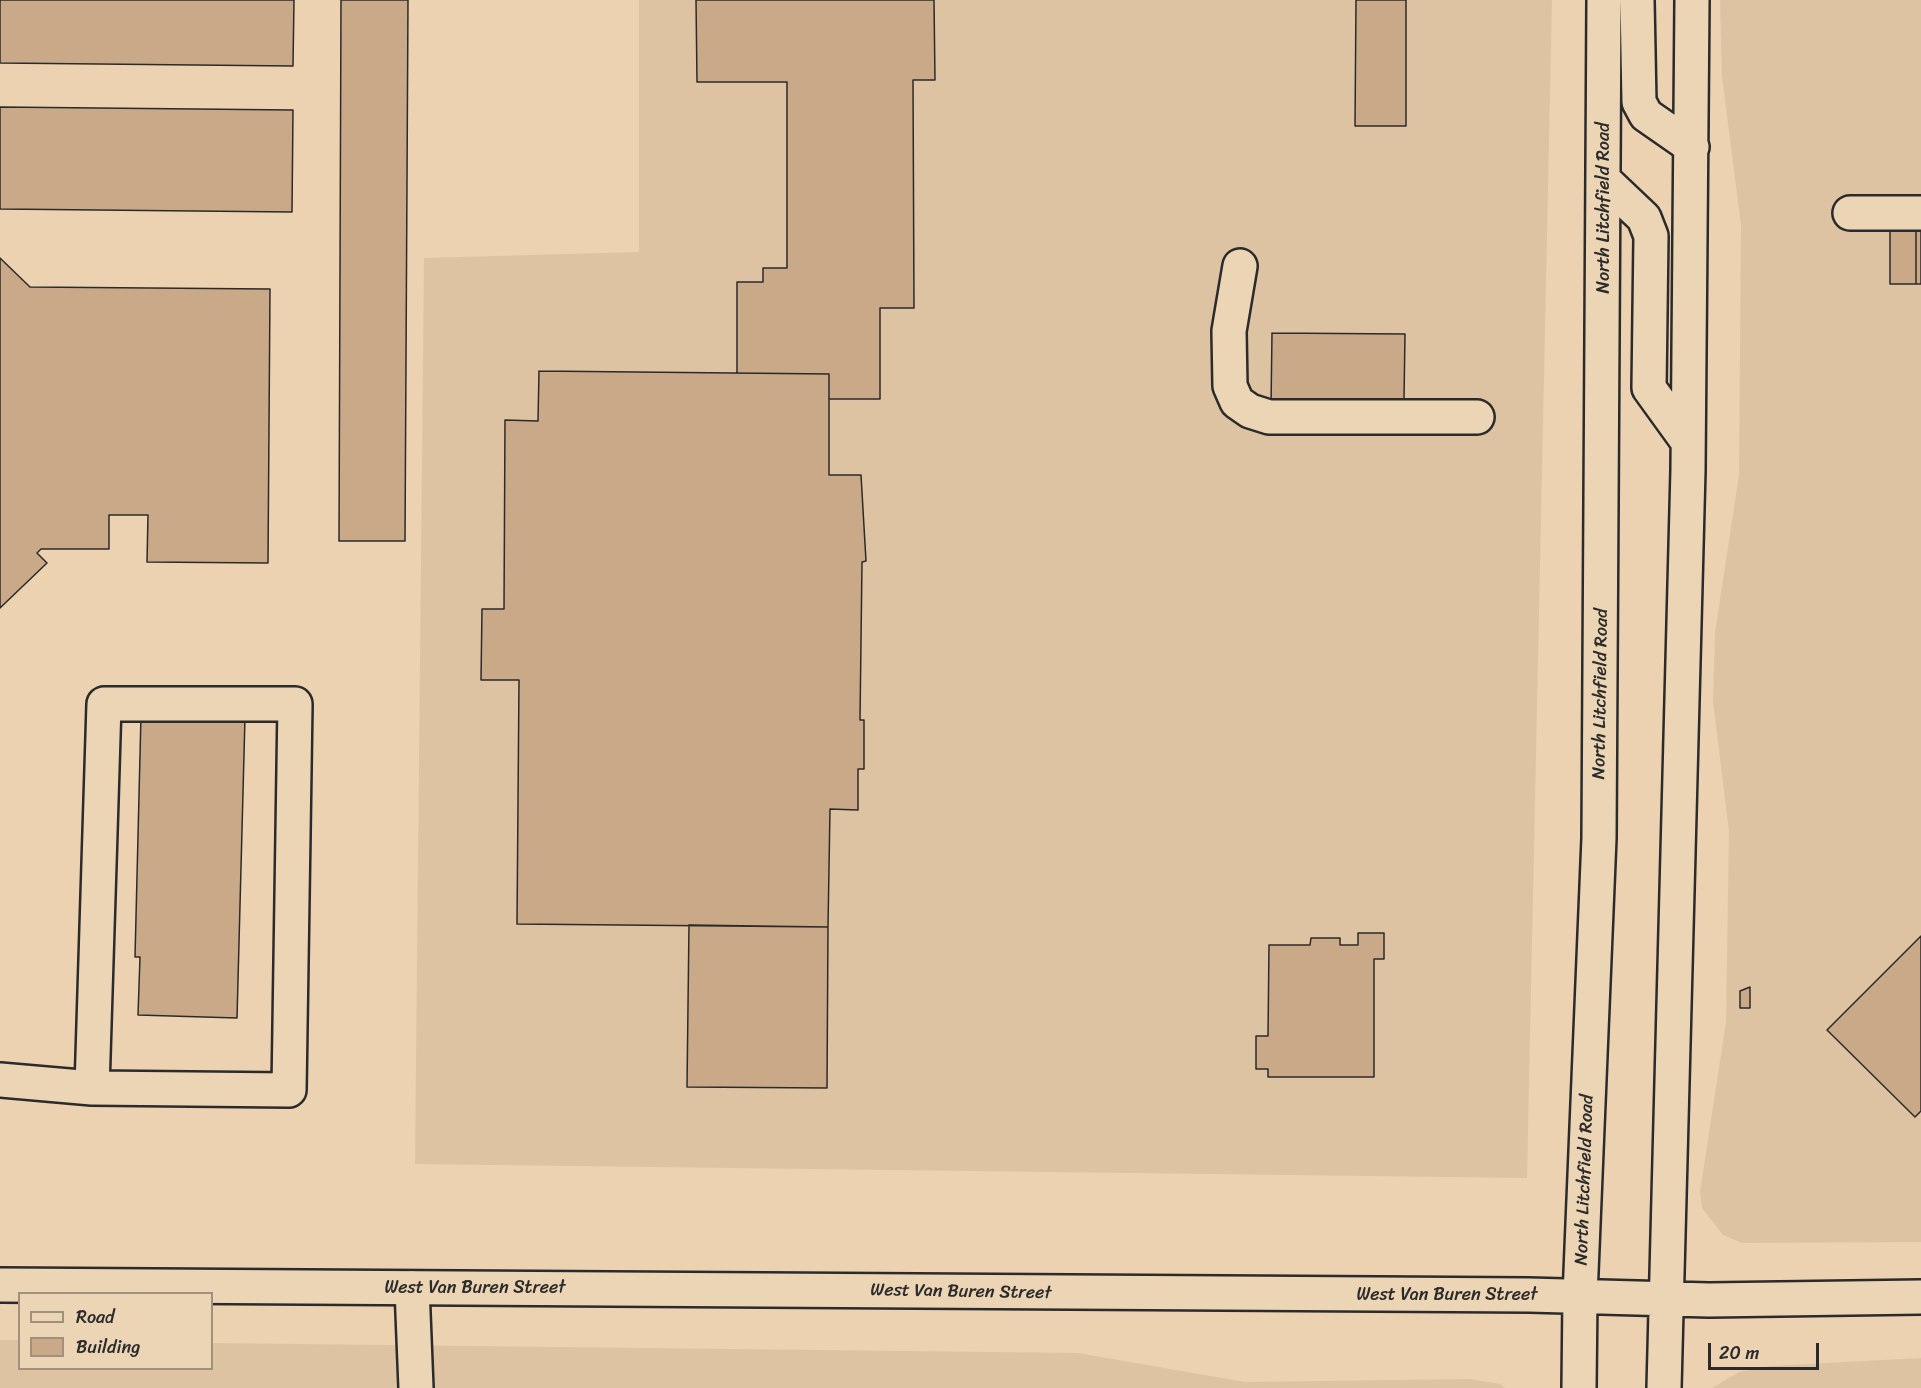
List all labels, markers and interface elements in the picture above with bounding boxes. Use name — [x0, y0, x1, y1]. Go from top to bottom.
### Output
street label: North Litchfield Road — [1593, 123, 1615, 293]
street label: North Litchfield Road — [1589, 608, 1613, 780]
street label: North Litchfield Road — [1571, 1094, 1599, 1266]
street label: West Van Buren Street — [384, 1277, 566, 1299]
street label: West Van Buren Street — [870, 1280, 1052, 1304]
street label: West Van Buren Street — [1356, 1284, 1538, 1306]
legend — [18, 1292, 213, 1370]
text: Road — [76, 1301, 115, 1333]
text: Building — [76, 1331, 140, 1363]
scale bar — [1711, 1331, 1822, 1369]
text: 20 m — [1719, 1337, 1759, 1369]

